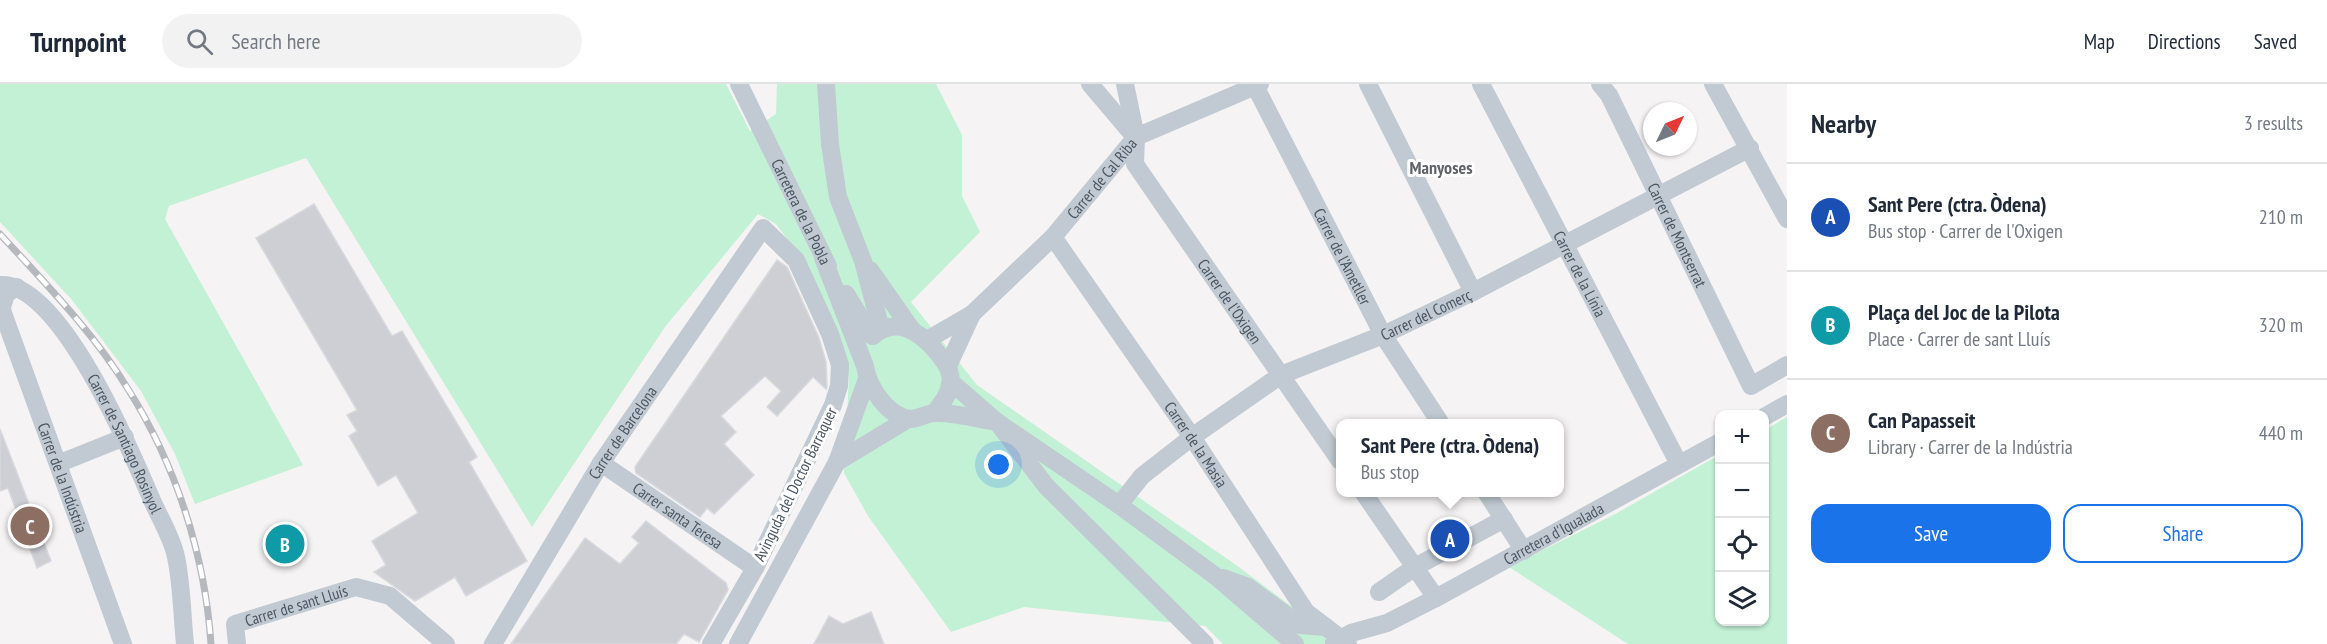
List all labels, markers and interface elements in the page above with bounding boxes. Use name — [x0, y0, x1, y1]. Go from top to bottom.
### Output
search box — [162, 14, 582, 68]
text: Turnpoint — [30, 23, 126, 60]
icon: search — [183, 25, 216, 58]
text: Search here — [231, 27, 321, 55]
text: Map — [2084, 28, 2115, 55]
text: Directions — [2148, 28, 2221, 55]
text: Saved — [2254, 28, 2297, 55]
north arrow — [1643, 102, 1697, 156]
text: Nearby — [1811, 107, 1876, 140]
text: 3 results — [2244, 110, 2303, 136]
street label: Carrer de Cal Riba — [1062, 134, 1141, 223]
street label: Carretera de la Pobla — [767, 155, 836, 268]
district label: Manyoses — [1410, 156, 1472, 179]
street label: Carrer de Montserrat — [1643, 179, 1712, 291]
text: Sant Pere (ctra. Òdena) — [1868, 190, 2047, 218]
text: A — [1825, 204, 1836, 230]
text: 210 m — [2259, 204, 2303, 230]
street label: Carrer de l'Ametller — [1310, 205, 1376, 309]
text: Bus stop · Carrer de l'Oxigen — [1868, 218, 2063, 244]
street label: Carrer de la Línia — [1549, 227, 1611, 320]
street label: Carrer de l'Oxigen — [1193, 255, 1266, 348]
street label: Carrer del Comerç — [1377, 284, 1475, 345]
text: Plaça del Joc de la Pilota — [1868, 298, 2060, 326]
text: B — [1826, 312, 1835, 338]
text: 320 m — [2259, 312, 2303, 338]
text: Place · Carrer de sant Lluís — [1868, 326, 2050, 352]
street label: Carrer de Santiago Rosinyol — [83, 370, 167, 517]
street label: Carrer de Barcelona — [584, 382, 661, 483]
street label: Carrer de la Masia — [1160, 398, 1232, 491]
street label: Avinguda del Doctor Barraquer — [749, 403, 841, 564]
text: Can Papasseit — [1868, 406, 1976, 434]
map controls — [1715, 410, 1769, 626]
button: + — [1715, 410, 1769, 464]
popup — [1336, 419, 1564, 497]
street label: Carrer de la Indústria — [34, 420, 92, 536]
text: C — [1826, 420, 1835, 446]
text: 440 m — [2259, 420, 2303, 446]
text: Sant Pere (ctra. Òdena) — [1361, 431, 1539, 459]
text: Library · Carrer de la Indústria — [1868, 434, 2073, 460]
your location — [984, 450, 1013, 479]
text: Bus stop — [1361, 459, 1419, 485]
button: − — [1715, 464, 1769, 518]
street label: Carrer santa Teresa — [629, 478, 727, 553]
street label: Carretera d'Igualada — [1500, 498, 1607, 569]
pin: C — [10, 504, 50, 548]
button: Save — [1811, 504, 2051, 563]
button: Share — [2063, 504, 2303, 563]
pin: A — [1430, 516, 1470, 562]
button: locate — [1715, 518, 1769, 572]
pin: B — [266, 522, 304, 566]
button: layers — [1715, 572, 1769, 626]
street label: Carrer de sant Lluís — [242, 580, 350, 630]

